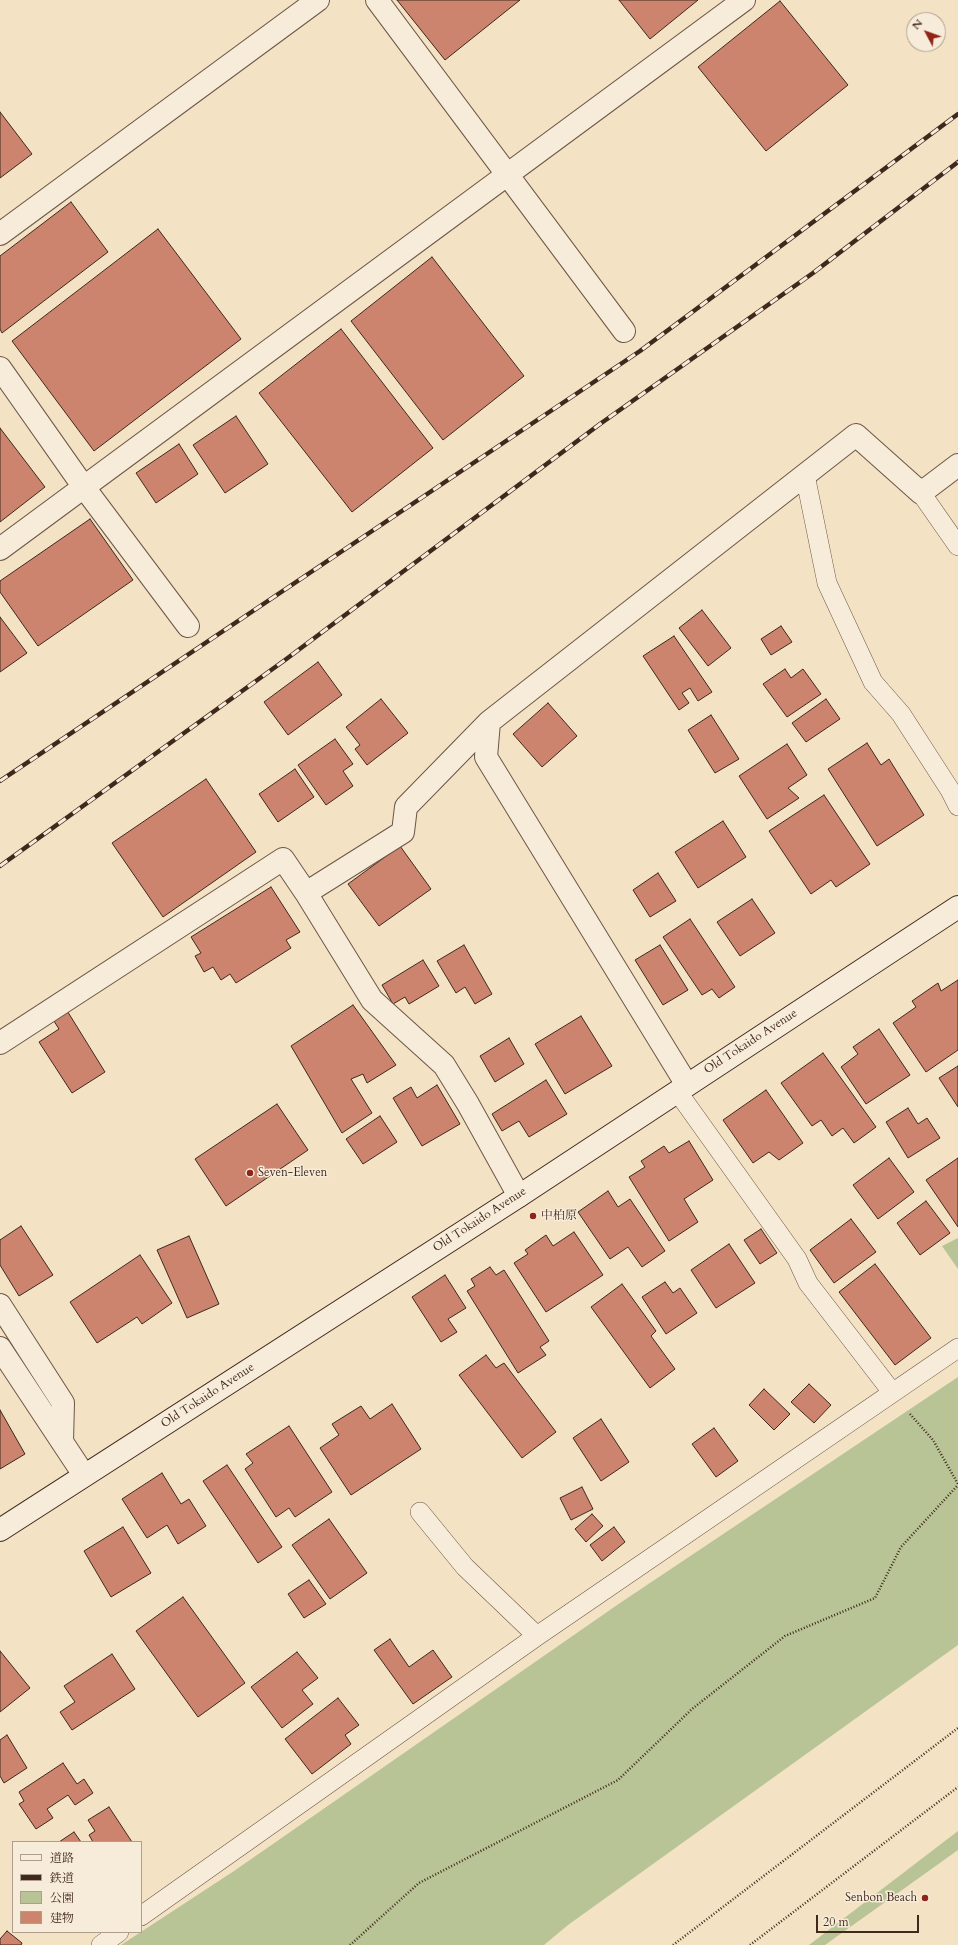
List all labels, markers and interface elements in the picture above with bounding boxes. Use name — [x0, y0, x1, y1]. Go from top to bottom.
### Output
north arrow — [906, 12, 946, 52]
text: N — [909, 16, 926, 33]
street label: Old Tokaido Avenue — [702, 1006, 800, 1078]
place label: Seven-Eleven — [258, 1166, 327, 1180]
marker: Seven-Eleven — [245, 1168, 255, 1178]
street label: Old Tokaido Avenue — [431, 1184, 529, 1256]
place label: 中柏原 — [541, 1209, 577, 1223]
marker: 中柏原 — [528, 1211, 538, 1221]
street label: Old Tokaido Avenue — [159, 1360, 257, 1432]
legend — [12, 1841, 142, 1933]
text: 道路 — [50, 1850, 74, 1866]
text: 鉄道 — [50, 1870, 74, 1886]
text: 公園 — [50, 1890, 74, 1906]
place label: Senbon Beach — [845, 1891, 917, 1905]
marker: Senbon Beach — [920, 1893, 930, 1903]
scale bar — [818, 1907, 921, 1933]
text: 建物 — [50, 1910, 74, 1926]
text: 20 m — [823, 1914, 849, 1930]

